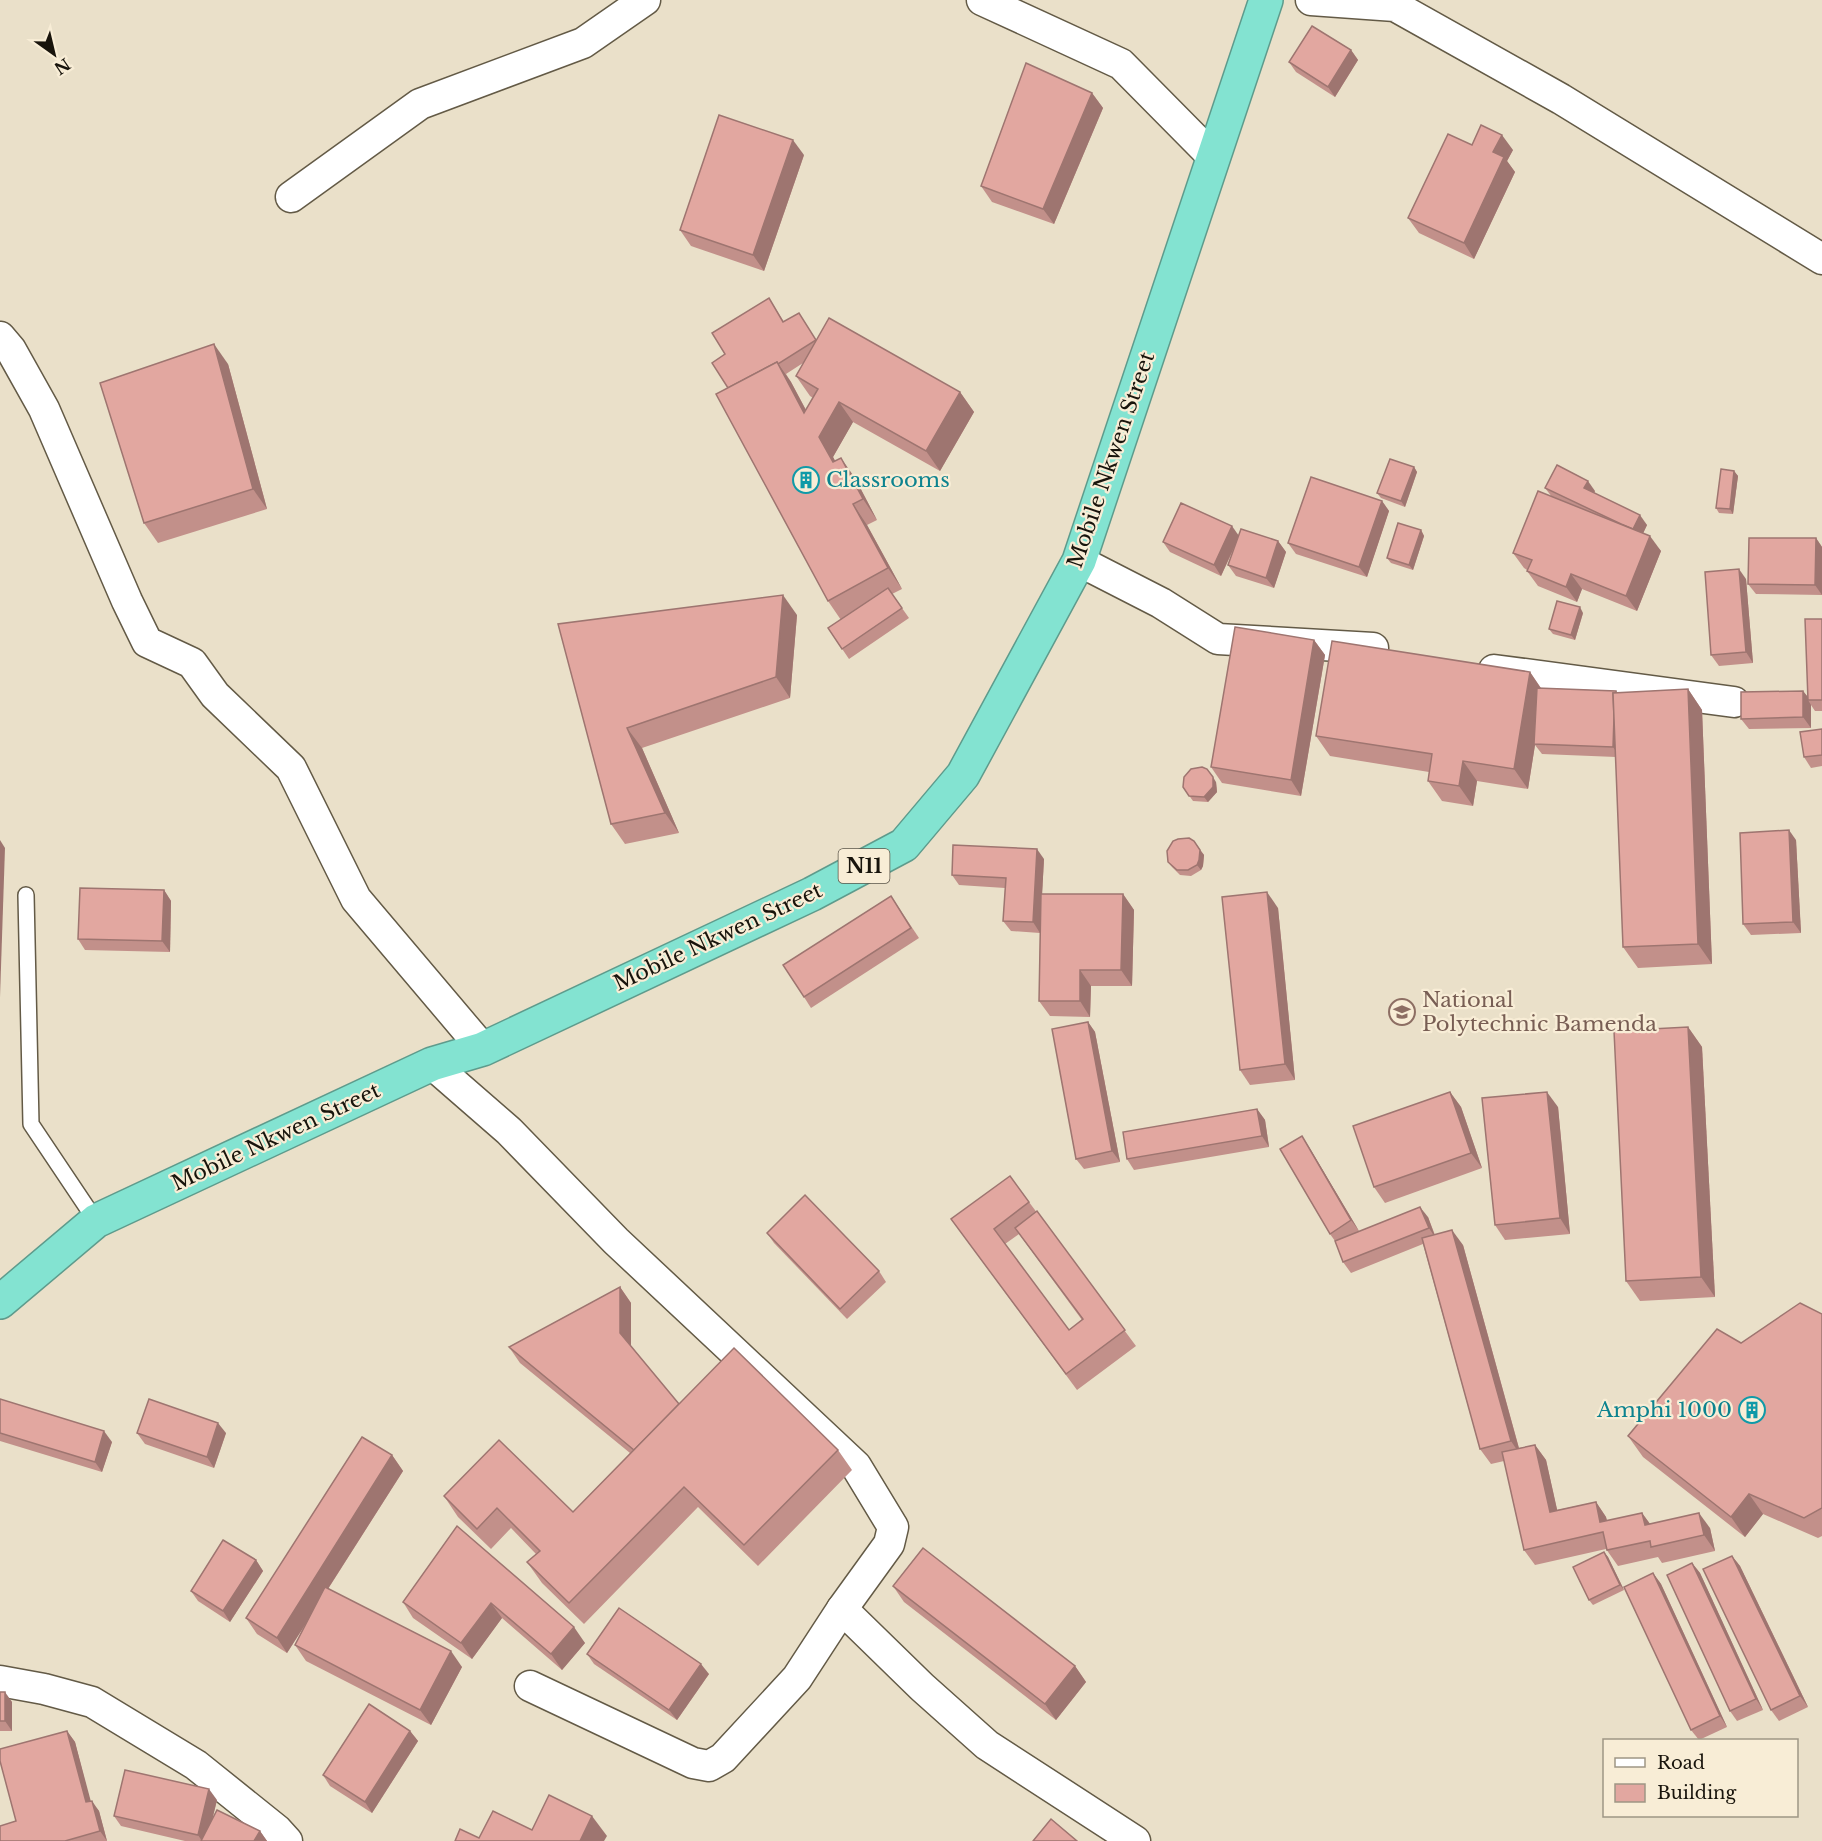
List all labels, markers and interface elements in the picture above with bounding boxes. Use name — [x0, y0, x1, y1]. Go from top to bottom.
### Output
north arrow — [24, 24, 84, 84]
text: N — [51, 54, 74, 79]
street label: Mobile Nkwen Street — [1062, 348, 1160, 572]
building icon: Classrooms — [791, 465, 821, 495]
place label: Classrooms — [826, 467, 950, 493]
road number: N11 — [838, 849, 890, 883]
street label: Mobile Nkwen Street — [610, 877, 826, 997]
place label: National Polytechnic Bamenda — [1422, 987, 1657, 1037]
school or university icon: National Polytechnic Bamenda — [1387, 997, 1417, 1027]
street label: Mobile Nkwen Street — [168, 1077, 384, 1197]
building icon: Amphi 1000 — [1737, 1395, 1767, 1425]
place label: Amphi 1000 — [1596, 1397, 1732, 1423]
legend — [1603, 1739, 1798, 1817]
text: Road — [1657, 1752, 1705, 1774]
text: Building — [1657, 1782, 1736, 1804]

